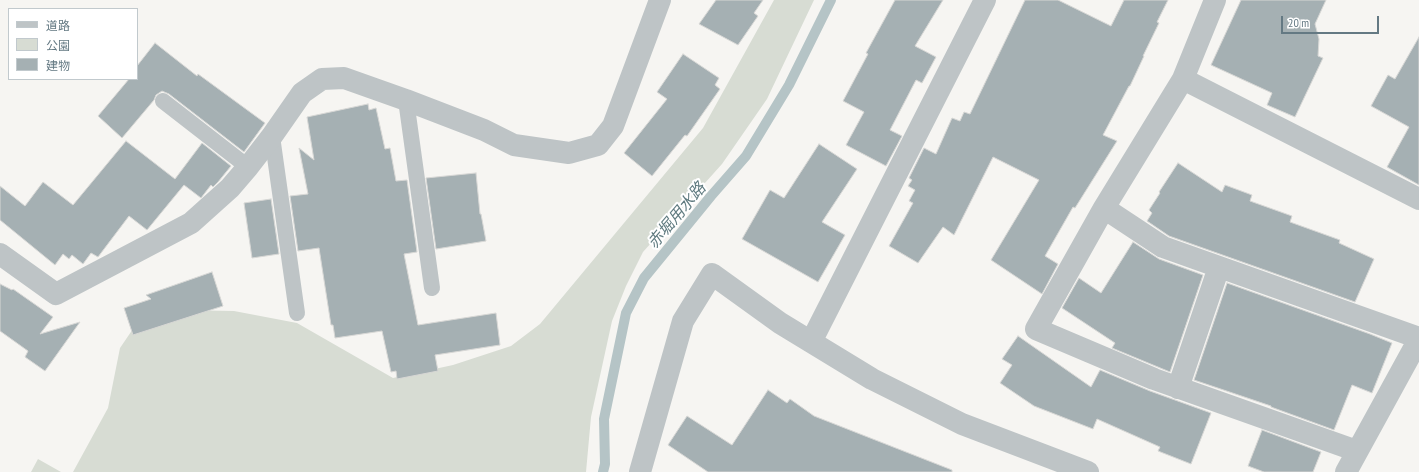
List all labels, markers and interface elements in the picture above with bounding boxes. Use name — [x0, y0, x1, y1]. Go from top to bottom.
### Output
legend — [8, 8, 138, 80]
scale bar — [1283, 8, 1381, 34]
text: 20 m — [1288, 15, 1309, 30]
text: 道路 — [46, 18, 70, 33]
text: 公園 — [46, 38, 70, 53]
text: 建物 — [46, 58, 70, 73]
water label: 赤堀用水路 — [644, 179, 710, 253]

